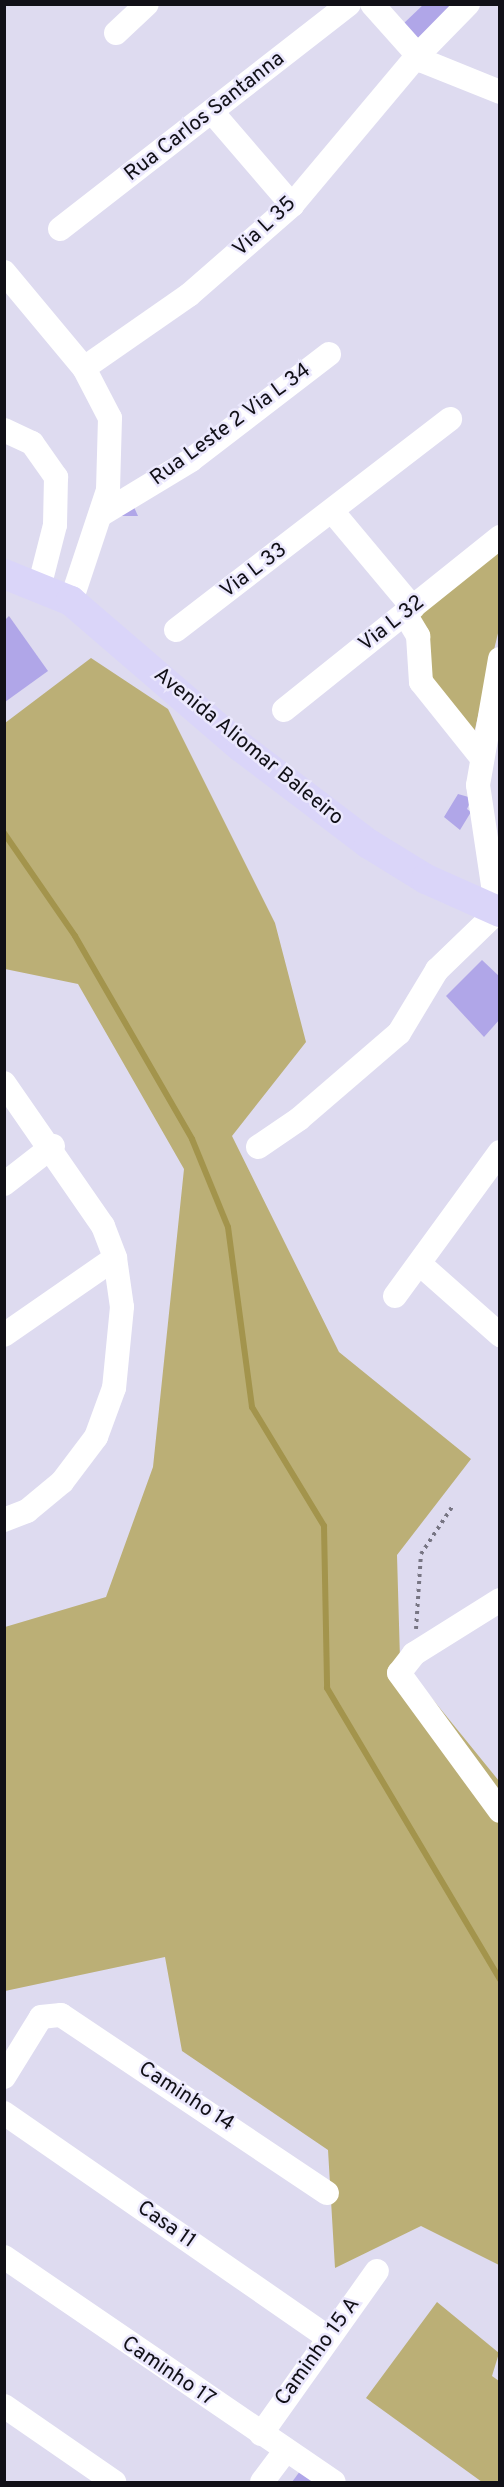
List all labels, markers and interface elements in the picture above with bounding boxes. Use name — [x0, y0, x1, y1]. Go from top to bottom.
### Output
street label: Rua Carlos Santanna — [120, 47, 290, 187]
street label: Via L 35 — [228, 191, 302, 263]
street label: Rua Leste 2 Via L 34 — [145, 358, 317, 492]
street label: Via L 33 — [216, 538, 292, 604]
street label: Via L 32 — [354, 590, 430, 658]
street label: Avenida Aliomar Baleeiro — [148, 662, 348, 832]
street label: Caminho 14 — [133, 2057, 239, 2137]
street label: Casa 11 — [132, 2196, 200, 2254]
street label: Caminho 15 A — [270, 2293, 366, 2411]
street label: Caminho 17 — [116, 2332, 220, 2412]

